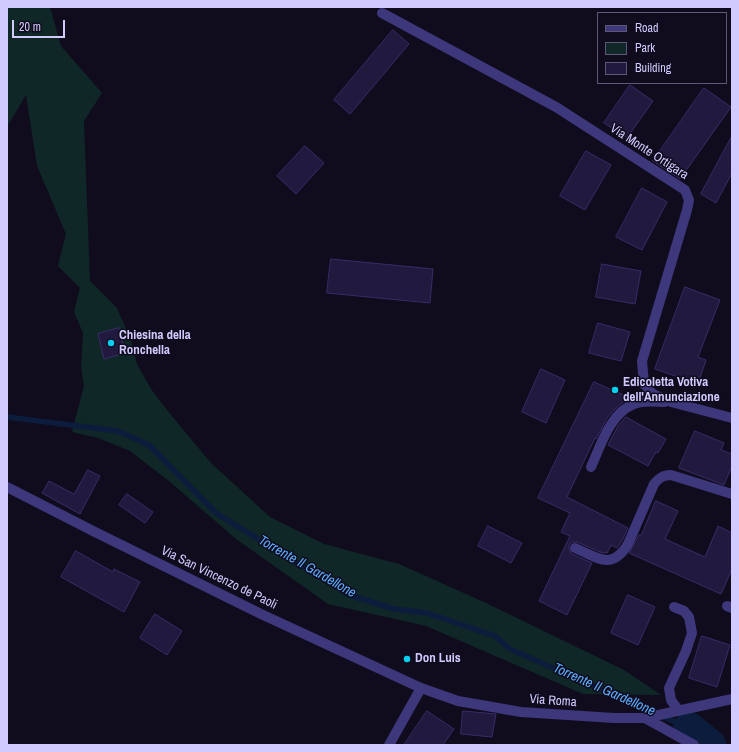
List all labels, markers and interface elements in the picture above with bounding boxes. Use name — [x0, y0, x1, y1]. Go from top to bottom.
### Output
scale bar — [14, 12, 67, 38]
legend — [597, 12, 727, 84]
text: 20 m — [19, 19, 41, 35]
text: Road — [635, 20, 659, 36]
text: Park — [635, 40, 655, 56]
text: Building — [635, 60, 671, 76]
street label: Via Monte Ortigara — [607, 121, 691, 183]
place label: Chiesina della Ronchella — [119, 328, 191, 359]
marker: Chiesina della Ronchella — [106, 338, 116, 348]
place label: Edicoletta Votiva dell'Annunciazione — [623, 375, 720, 406]
marker: Edicoletta Votiva dell'Annunciazione — [610, 385, 620, 395]
water label: Torrente Il Gardellone — [255, 532, 359, 602]
street label: Via San Vincenzo de Paoli — [158, 543, 280, 613]
place label: Don Luis — [415, 651, 461, 667]
marker: Don Luis — [402, 654, 412, 664]
water label: Torrente Il Gardellone — [550, 660, 658, 720]
street label: Via Roma — [529, 692, 577, 710]

